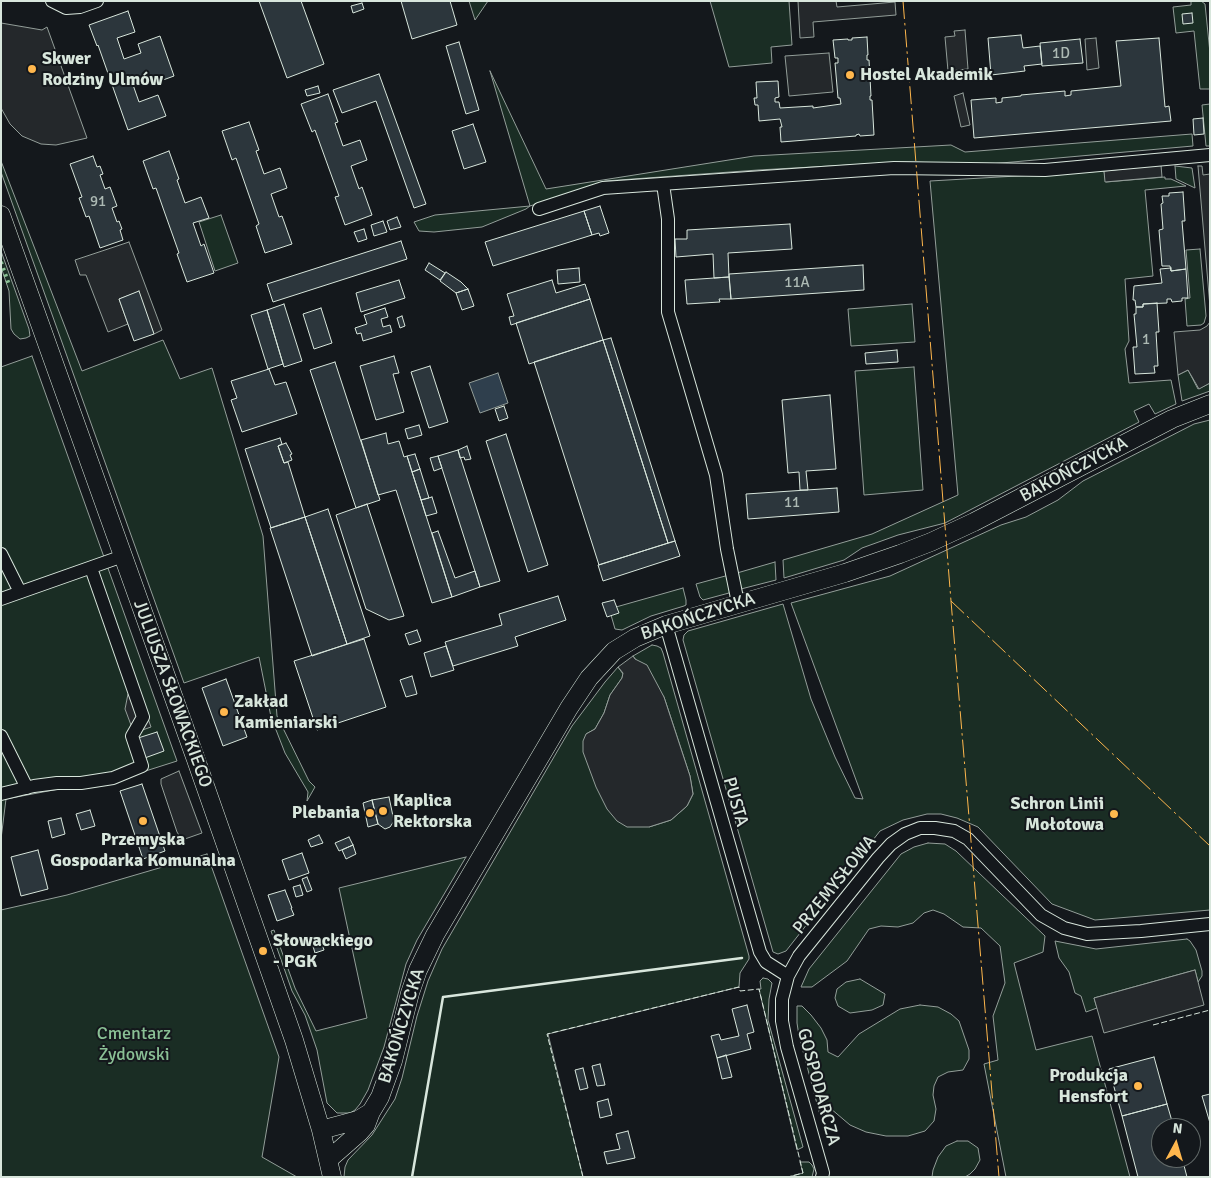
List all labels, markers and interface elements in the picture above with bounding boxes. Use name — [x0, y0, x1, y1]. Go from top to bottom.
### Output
house number: 1D — [1052, 45, 1070, 63]
place label: Skwer Rodziny Ulmów — [42, 48, 163, 90]
marker: Skwer Rodziny Ulmów — [26, 63, 38, 75]
place label: Hostel Akademik — [860, 64, 993, 86]
marker: Hostel Akademik — [844, 69, 856, 81]
house number: 91 — [90, 193, 106, 211]
house number: 11A — [784, 274, 810, 292]
house number: 1 — [1142, 331, 1150, 349]
street label: BAKOŃCZYCKA — [1016, 433, 1132, 507]
house number: 11 — [784, 494, 800, 512]
street label: BAKOŃCZYCKA — [638, 588, 758, 646]
street label: JULIUSZA SŁOWACKIEGO — [128, 597, 216, 791]
place label: Zakład Kamieniarski — [234, 691, 338, 734]
marker: Zakład Kamieniarski — [218, 706, 230, 718]
street label: PUSTA — [718, 775, 752, 829]
place label: Kaplica Rektorska — [393, 790, 472, 832]
place label: Schron Linii Mołotowa — [1010, 793, 1104, 836]
place label: Plebania — [292, 802, 360, 824]
marker: Kaplica Rektorska — [377, 805, 389, 817]
marker: Plebania — [364, 807, 376, 819]
marker: Schron Linii Mołotowa — [1108, 808, 1120, 820]
marker: Przemyska Gospodarka Komunalna — [137, 815, 149, 827]
place label: Przemyska Gospodarka Komunalna — [50, 829, 236, 872]
street label: PRZEMYSŁOWA — [789, 831, 881, 939]
place label: Słowackiego - PGK — [273, 930, 373, 972]
marker: Słowackiego - PGK — [257, 945, 269, 957]
street label: BAKOŃCZYCKA — [374, 966, 430, 1086]
park label: Cmentarz Żydowski — [97, 1023, 171, 1066]
street label: GOSPODARCZA — [792, 1026, 844, 1148]
place label: Produkcja Hensfort — [1049, 1065, 1128, 1108]
marker: Produkcja Hensfort — [1132, 1080, 1144, 1092]
north arrow — [1151, 1118, 1201, 1168]
text: N — [1172, 1120, 1183, 1138]

